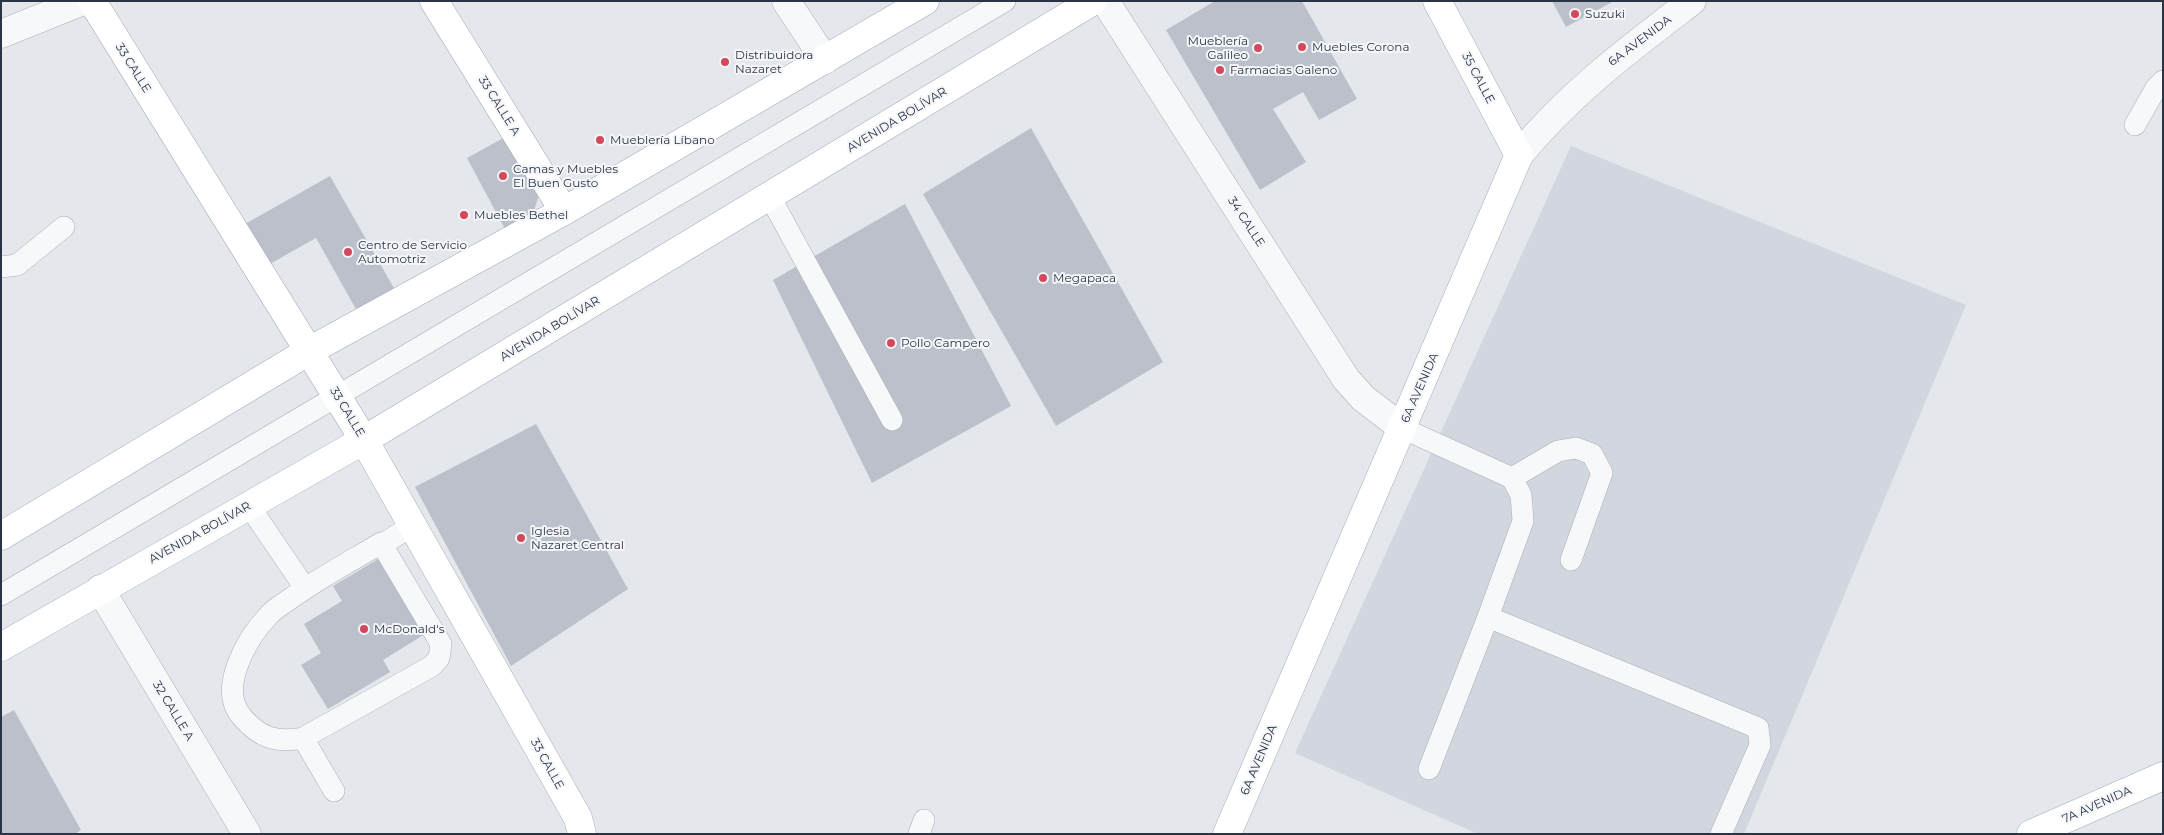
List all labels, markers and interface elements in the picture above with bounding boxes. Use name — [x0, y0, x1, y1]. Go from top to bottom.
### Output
place label: Suzuki — [1585, 7, 1625, 21]
marker: Suzuki — [1569, 8, 1581, 20]
street label: 6A AVENIDA — [1606, 13, 1674, 69]
place label: Mueblería Galileo — [1188, 34, 1248, 62]
place label: Muebles Corona — [1312, 40, 1410, 54]
street label: 33 CALLE — [112, 41, 154, 95]
marker: Muebles Corona — [1296, 41, 1308, 53]
marker: Mueblería Galileo — [1252, 42, 1264, 54]
place label: Distribuidora Nazaret — [735, 48, 813, 76]
street label: 35 CALLE — [1459, 50, 1497, 106]
marker: Distribuidora Nazaret — [719, 56, 731, 68]
place label: Farmacias Galeno — [1230, 63, 1337, 77]
marker: Farmacias Galeno — [1214, 64, 1226, 76]
street label: 33 CALLE A — [475, 74, 523, 138]
street label: AVENIDA BOLÍVAR — [844, 84, 950, 156]
place label: Mueblería Líbano — [610, 133, 715, 147]
marker: Mueblería Líbano — [594, 134, 606, 146]
place label: Camas y Muebles El Buen Gusto — [513, 162, 618, 190]
marker: Camas y Muebles El Buen Gusto — [497, 170, 509, 182]
street label: 34 CALLE — [1224, 194, 1268, 250]
place label: Muebles Bethel — [474, 208, 568, 222]
marker: Muebles Bethel — [458, 209, 470, 221]
place label: Centro de Servicio Automotriz — [358, 238, 467, 266]
marker: Centro de Servicio Automotriz — [342, 246, 354, 258]
place label: Megapaca — [1053, 271, 1116, 285]
marker: Megapaca — [1037, 272, 1049, 284]
street label: AVENIDA BOLÍVAR — [497, 293, 603, 365]
place label: Pollo Campero — [901, 336, 990, 350]
marker: Pollo Campero — [885, 337, 897, 349]
street label: 6A AVENIDA — [1398, 351, 1442, 425]
street label: 33 CALLE — [326, 384, 368, 440]
street label: AVENIDA BOLÍVAR — [147, 499, 253, 567]
place label: Iglesia Nazaret Central — [531, 524, 624, 552]
marker: Iglesia Nazaret Central — [515, 532, 527, 544]
place label: McDonald's — [374, 622, 444, 636]
marker: McDonald's — [358, 623, 370, 635]
street label: 32 CALLE A — [149, 678, 197, 744]
street label: 6A AVENIDA — [1238, 723, 1280, 797]
street label: 33 CALLE — [527, 736, 567, 792]
street label: 7A AVENIDA — [2060, 783, 2134, 827]

